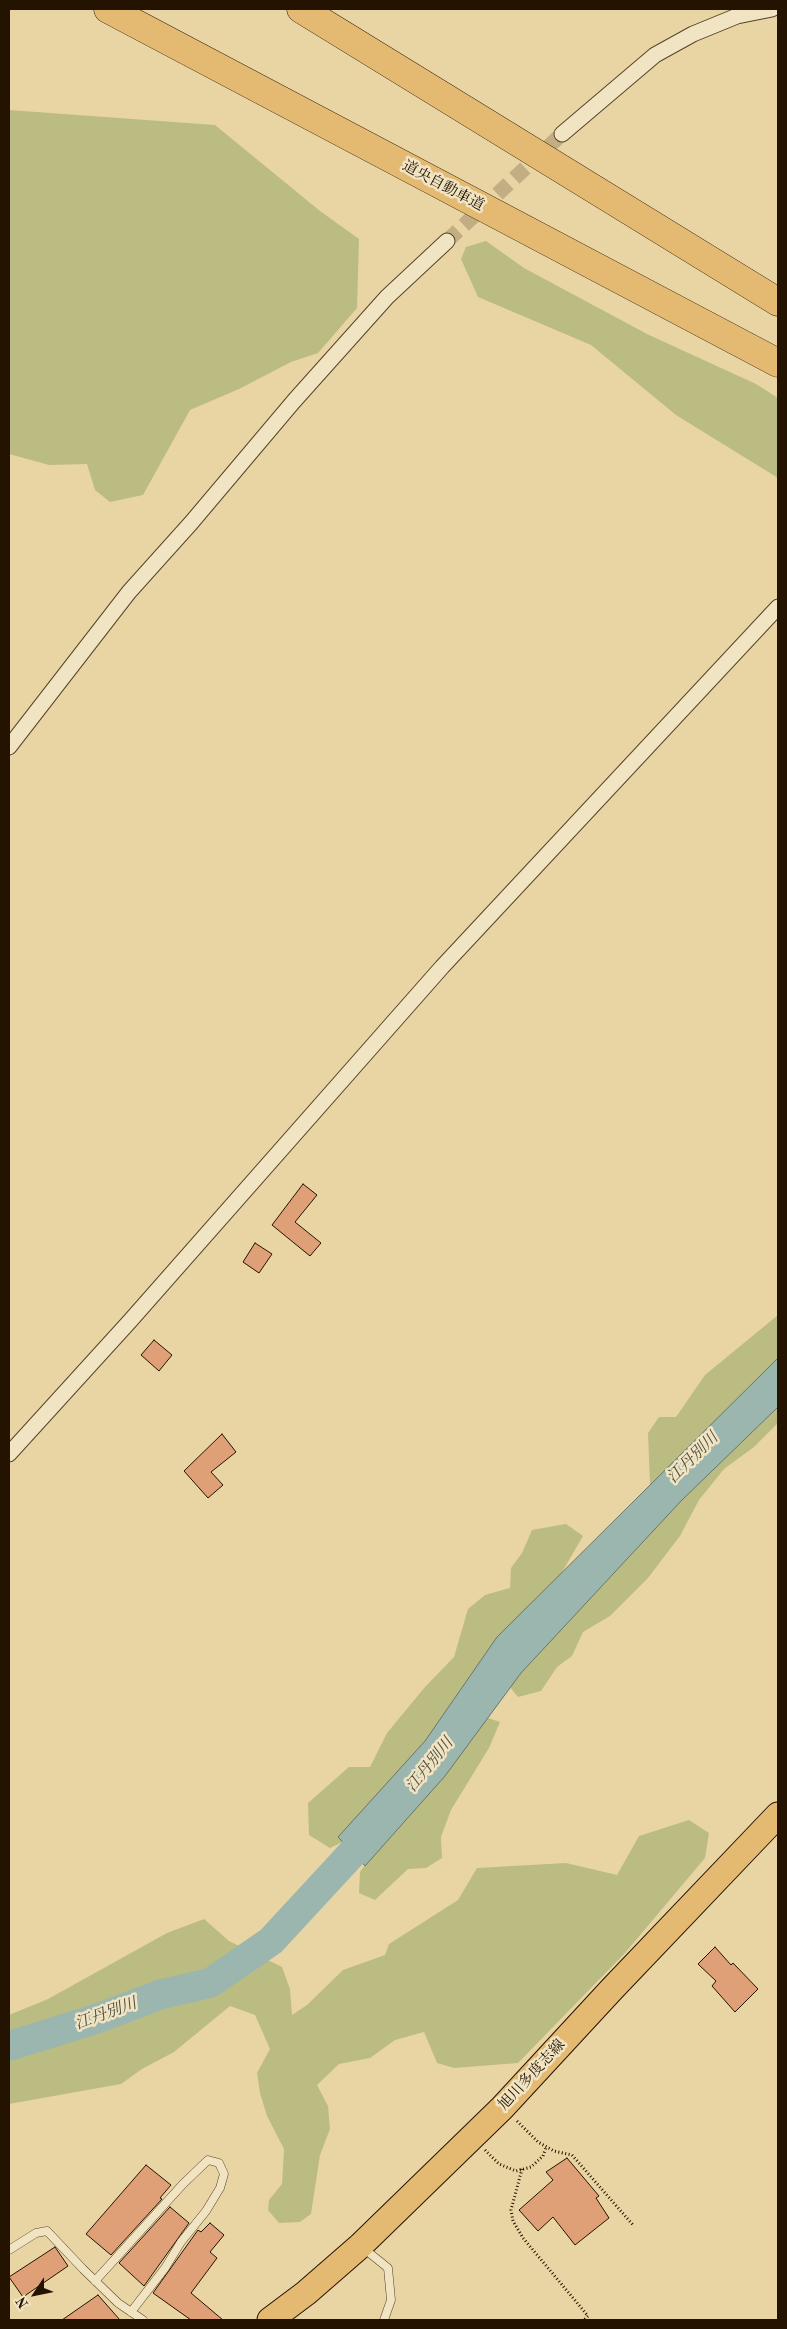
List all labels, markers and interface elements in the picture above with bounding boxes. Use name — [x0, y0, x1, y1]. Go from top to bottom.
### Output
street label: 道央自動車道 — [399, 157, 487, 215]
water label: 江丹別川 — [664, 1429, 722, 1487]
water label: 江丹別川 — [402, 1734, 458, 1796]
water label: 江丹別川 — [73, 1994, 139, 2034]
street label: 旭川多度志線 — [495, 2036, 569, 2114]
north arrow — [10, 2269, 60, 2319]
text: N — [14, 2294, 31, 2311]

